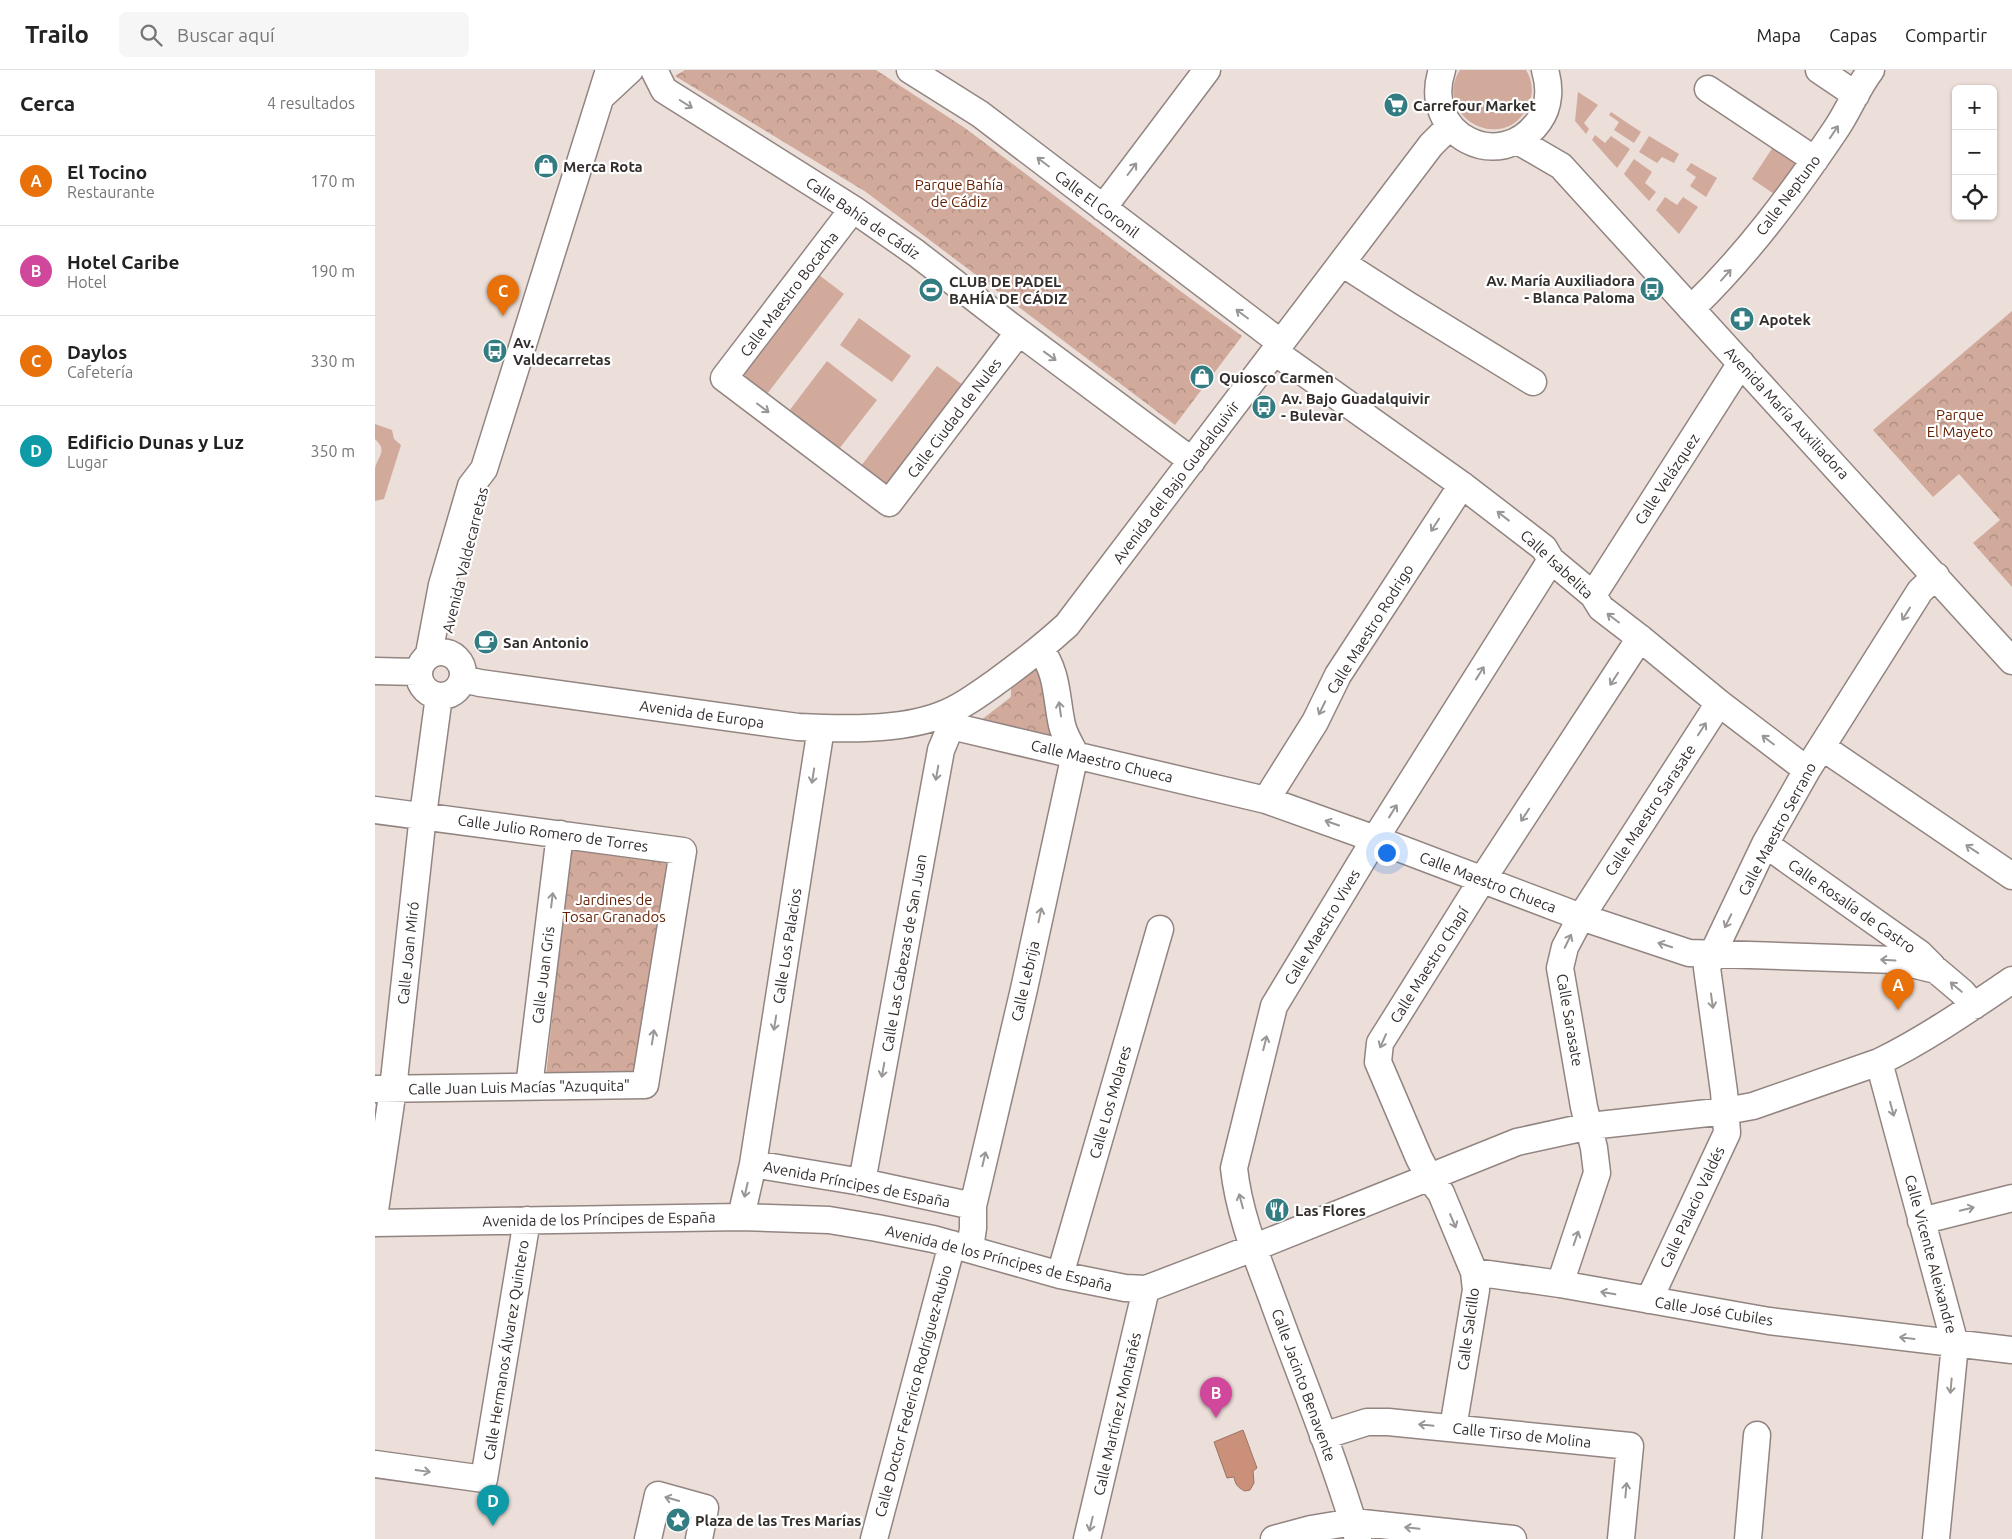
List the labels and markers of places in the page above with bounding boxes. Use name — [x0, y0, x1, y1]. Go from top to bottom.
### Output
supermarket icon: Carrefour Market — [1383, 92, 1409, 118]
place label: Carrefour Market — [1413, 97, 1537, 114]
shop icon: Merca Rota — [533, 153, 559, 179]
place label: Merca Rota — [563, 158, 643, 175]
place label: Av. María Auxiliadora - Blanca Paloma — [1486, 272, 1635, 306]
place label: CLUB DE PADEL BAHÍA DE CÁDIZ — [949, 273, 1067, 307]
pin: C — [487, 275, 519, 316]
bus stop icon: Av. María Auxiliadora - Blanca Paloma — [1639, 276, 1665, 302]
sports icon: CLUB DE PADEL BAHÍA DE CÁDIZ — [918, 277, 944, 303]
pharmacy icon: Apotek — [1729, 306, 1755, 332]
place label: Apotek — [1759, 311, 1811, 328]
place label: Av. Valdecarretas — [513, 334, 611, 368]
bus stop icon: Av. Valdecarretas — [482, 338, 508, 364]
shop icon: Quiosco Carmen — [1189, 364, 1215, 390]
place label: Quiosco Carmen — [1219, 369, 1334, 386]
place label: Av. Bajo Guadalquivir - Bulevar — [1281, 390, 1431, 424]
bus stop icon: Av. Bajo Guadalquivir - Bulevar — [1251, 394, 1277, 420]
cafe icon: San Antonio — [473, 629, 499, 655]
place label: San Antonio — [503, 634, 589, 651]
pin: A — [1882, 969, 1914, 1010]
restaurant icon: Las Flores — [1264, 1197, 1290, 1223]
place label: Las Flores — [1295, 1202, 1366, 1219]
pin: B — [1200, 1377, 1232, 1418]
pin: D — [477, 1485, 509, 1526]
place icon: Plaza de las Tres Marías — [665, 1507, 691, 1533]
place label: Plaza de las Tres Marías — [695, 1512, 861, 1529]

